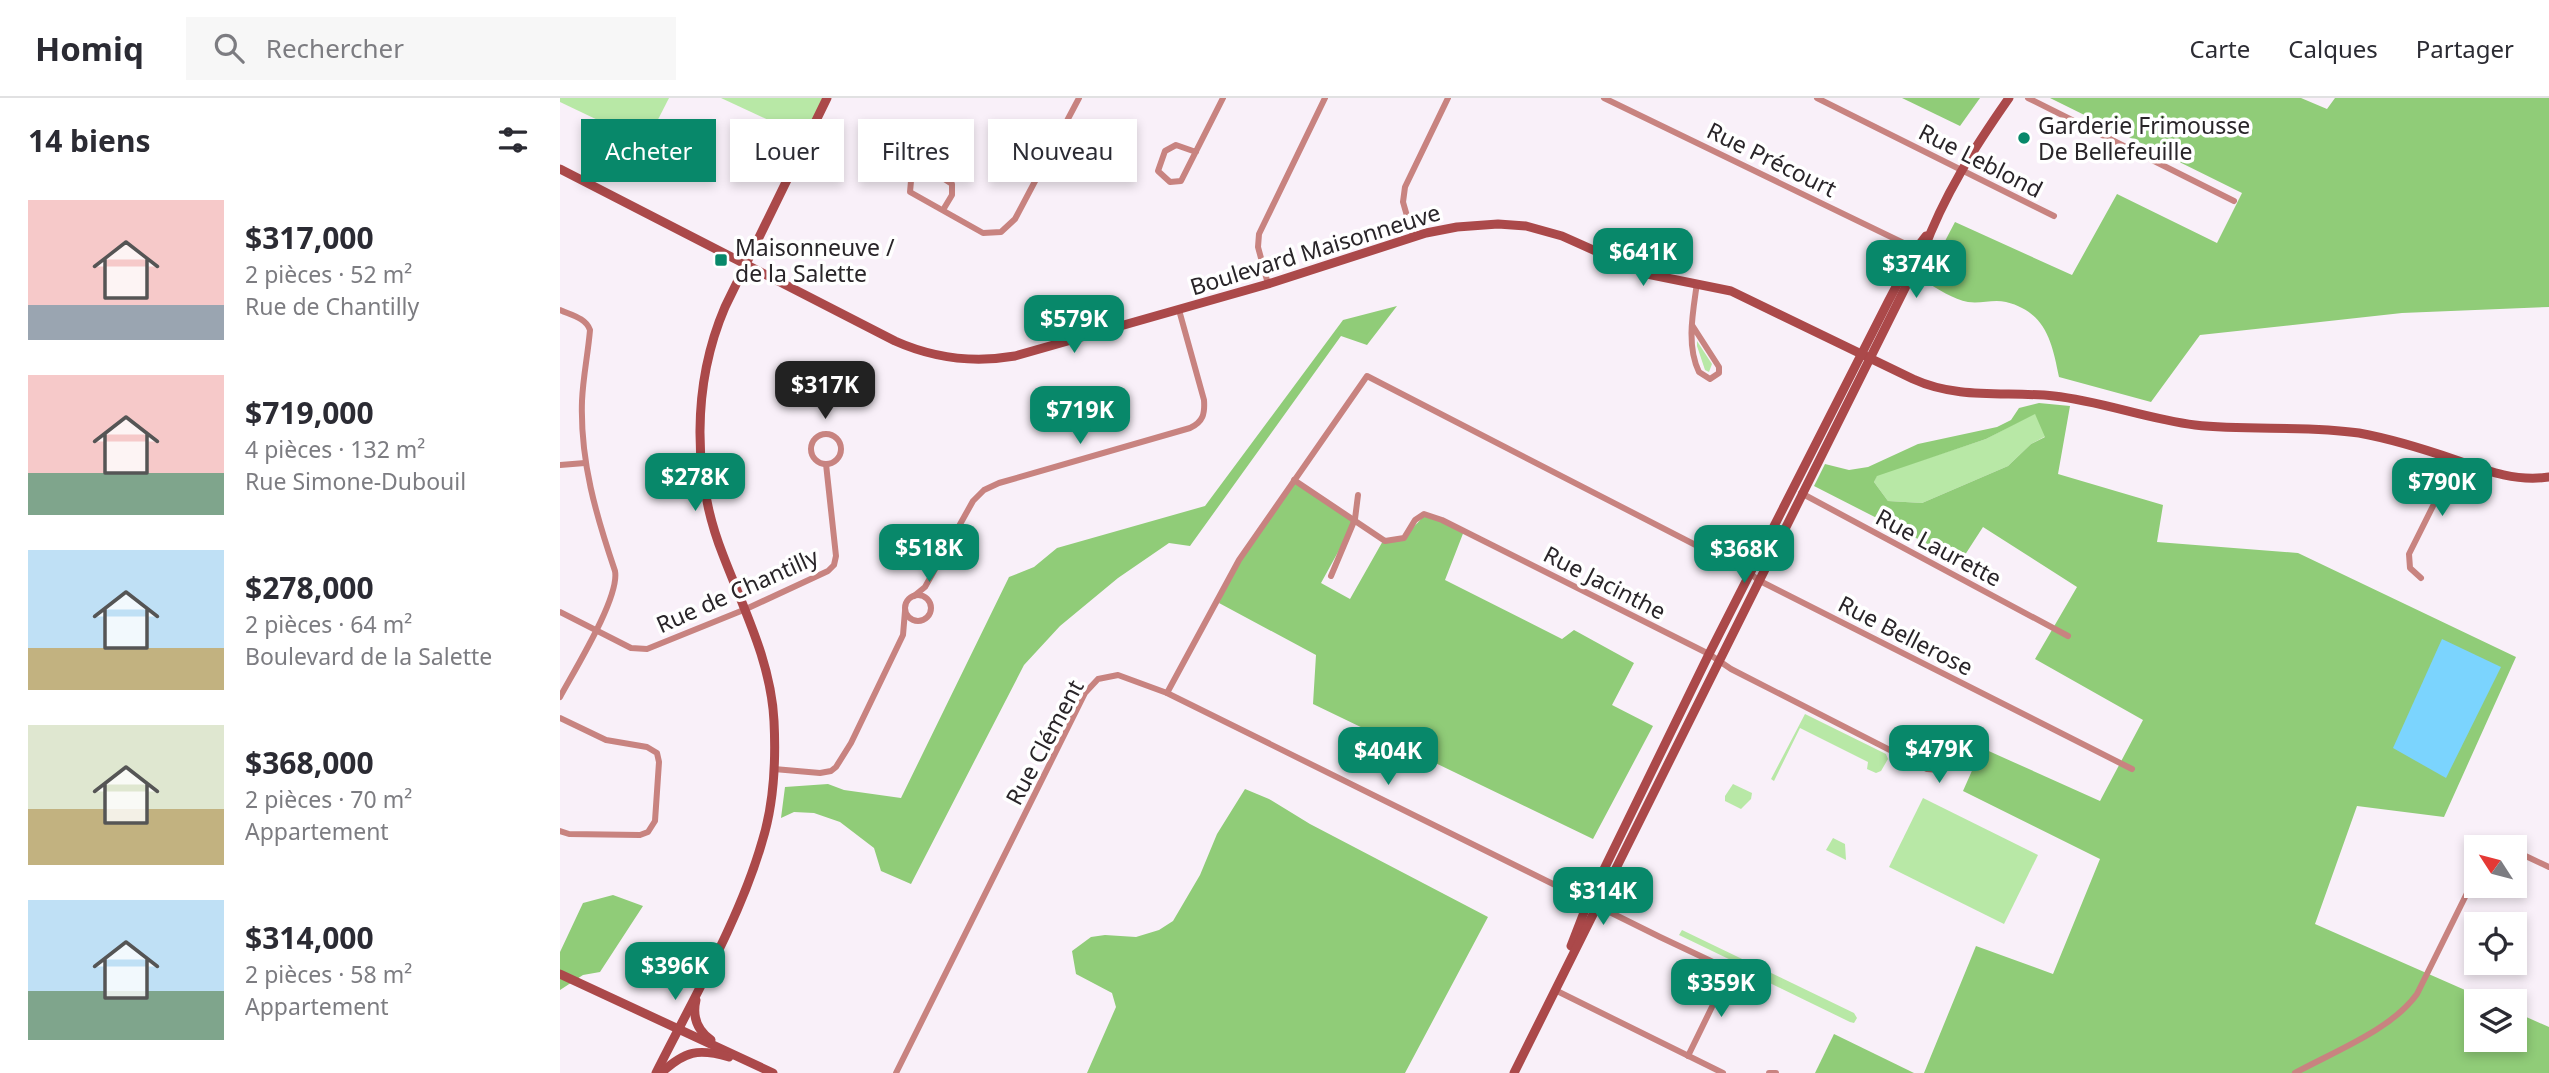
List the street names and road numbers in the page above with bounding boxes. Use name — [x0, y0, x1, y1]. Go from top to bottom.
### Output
street label: Rue Précourt — [1702, 114, 1842, 204]
street label: Rue Leblond — [1914, 115, 2048, 205]
street label: Boulevard Maisonneuve — [1186, 196, 1444, 302]
street label: Rue Laurette — [1870, 500, 2008, 594]
street label: Rue Jacinthe — [1538, 537, 1672, 627]
street label: Rue de Chantilly — [651, 540, 823, 640]
street label: Rue Bellerose — [1833, 587, 1979, 683]
street label: Rue Clément — [997, 674, 1091, 810]

